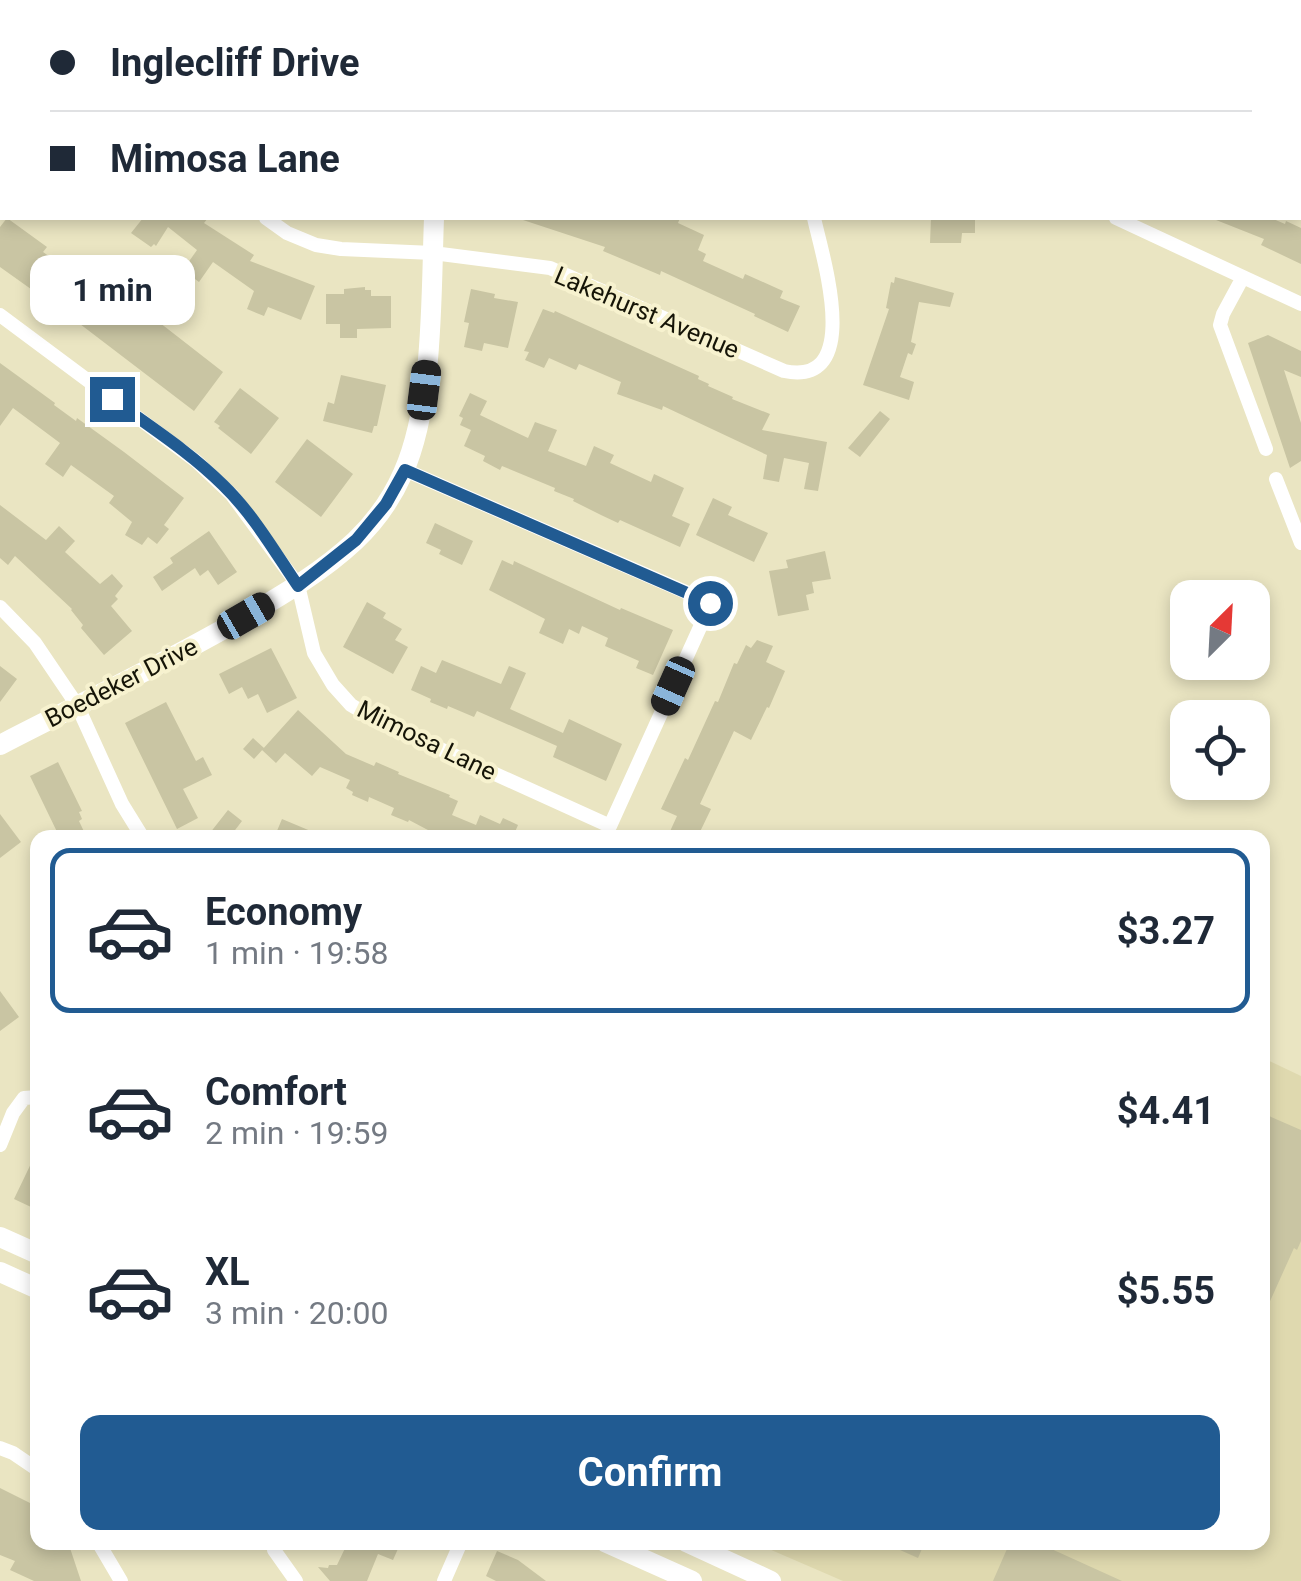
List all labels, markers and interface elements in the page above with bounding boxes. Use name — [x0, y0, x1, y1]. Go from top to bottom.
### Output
text: Inglecliff Drive — [110, 41, 359, 85]
text: Mimosa Lane — [110, 137, 340, 181]
callout: 1 min — [29, 254, 194, 324]
street label: Lakehurst Avenue — [550, 260, 744, 364]
text: 1 min — [72, 271, 153, 309]
car — [405, 358, 443, 422]
route end — [90, 377, 135, 422]
north arrow — [1170, 580, 1270, 680]
map controls — [1170, 580, 1270, 800]
route start — [688, 581, 733, 626]
car — [213, 588, 279, 644]
street label: Boedeker Drive — [40, 632, 202, 733]
car — [647, 652, 699, 720]
street label: Mimosa Lane — [353, 694, 501, 787]
button: locate — [1170, 700, 1270, 800]
icon: car — [85, 886, 175, 976]
text: Economy — [205, 890, 362, 934]
text: $3.27 — [1117, 909, 1215, 953]
text: 1 min · 19:58 — [205, 934, 388, 972]
icon: car — [85, 1066, 175, 1156]
text: Comfort — [205, 1070, 347, 1114]
text: $4.41 — [1117, 1089, 1215, 1133]
text: 2 min · 19:59 — [205, 1114, 388, 1152]
icon: car — [85, 1246, 175, 1336]
text: XL — [205, 1250, 250, 1294]
text: $5.55 — [1117, 1269, 1215, 1313]
text: 3 min · 20:00 — [205, 1294, 388, 1332]
button: Confirm — [80, 1415, 1220, 1530]

